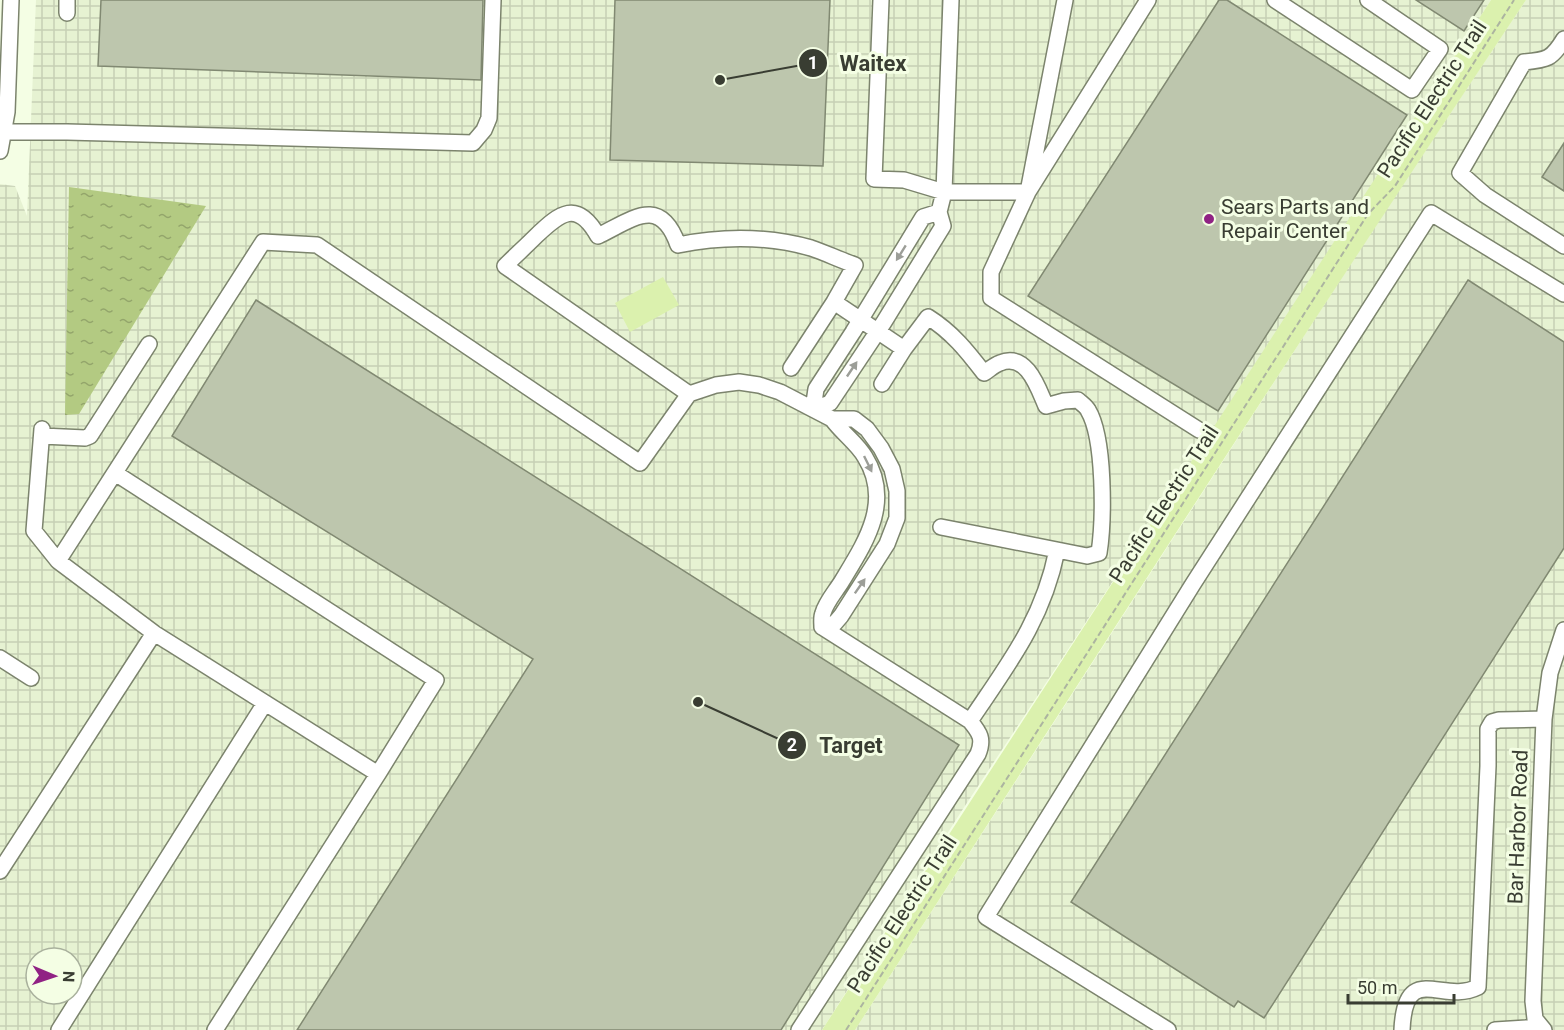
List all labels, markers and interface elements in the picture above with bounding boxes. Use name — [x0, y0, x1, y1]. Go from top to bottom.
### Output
street label: Pacific Electric Trail — [1372, 16, 1492, 182]
callout: Waitex — [798, 43, 919, 83]
text: Waitex — [839, 51, 907, 76]
text: 1 — [808, 52, 818, 73]
place label: Sears Parts and Repair Center — [1221, 195, 1369, 243]
marker: Sears Parts and Repair Center — [1202, 212, 1216, 226]
one-way arrow — [896, 244, 907, 261]
one-way arrow — [847, 361, 858, 377]
street label: Pacific Electric Trail — [1104, 421, 1224, 587]
one-way arrow — [864, 456, 873, 473]
one-way arrow — [854, 579, 866, 595]
callout: Target — [777, 725, 895, 765]
text: Target — [819, 733, 883, 758]
text: 2 — [787, 734, 797, 755]
street label: Bar Harbor Road — [1503, 749, 1533, 905]
street label: Pacific Electric Trail — [842, 831, 962, 997]
north arrow — [24, 946, 84, 1006]
scale bar — [1348, 967, 1454, 1005]
text: N — [59, 971, 78, 982]
text: 50 m — [1357, 977, 1397, 998]

